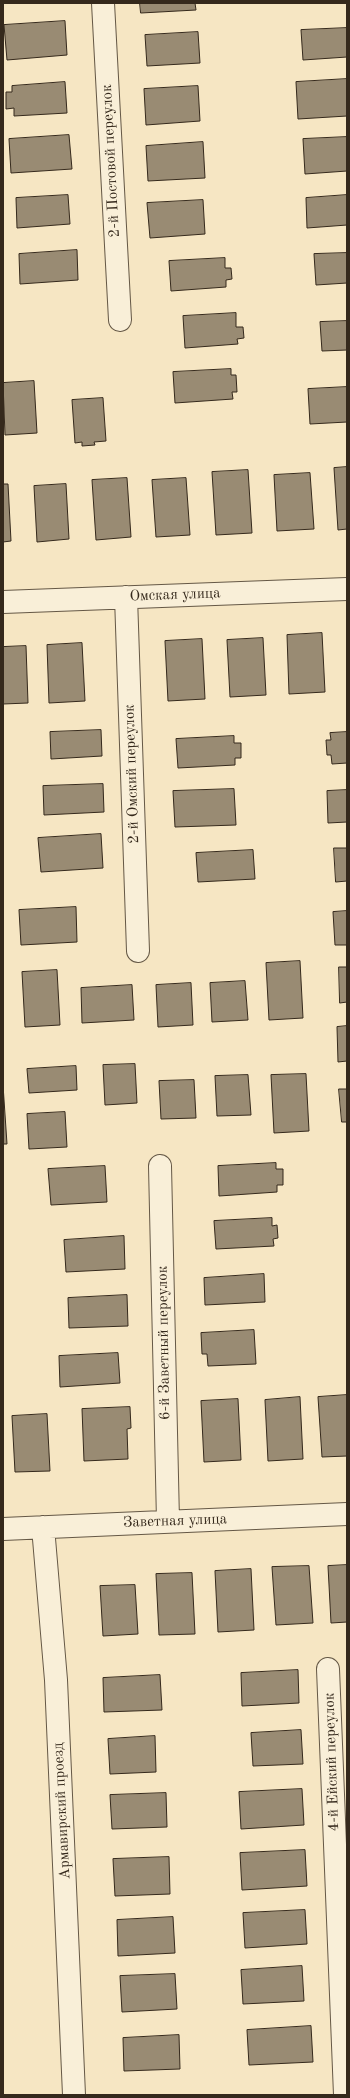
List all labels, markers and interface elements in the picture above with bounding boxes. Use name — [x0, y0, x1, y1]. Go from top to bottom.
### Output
street label: 2-й Постовой переулок — [98, 84, 124, 238]
street label: Омская улица — [129, 584, 221, 606]
street label: 2-й Омский переулок — [121, 704, 143, 844]
street label: 6-й Заветный переулок — [154, 1266, 174, 1420]
street label: Заветная улица — [123, 1510, 227, 1532]
street label: 4-й Ейский переулок — [321, 1692, 343, 1832]
street label: Армавирский проезд — [49, 1742, 75, 1880]

